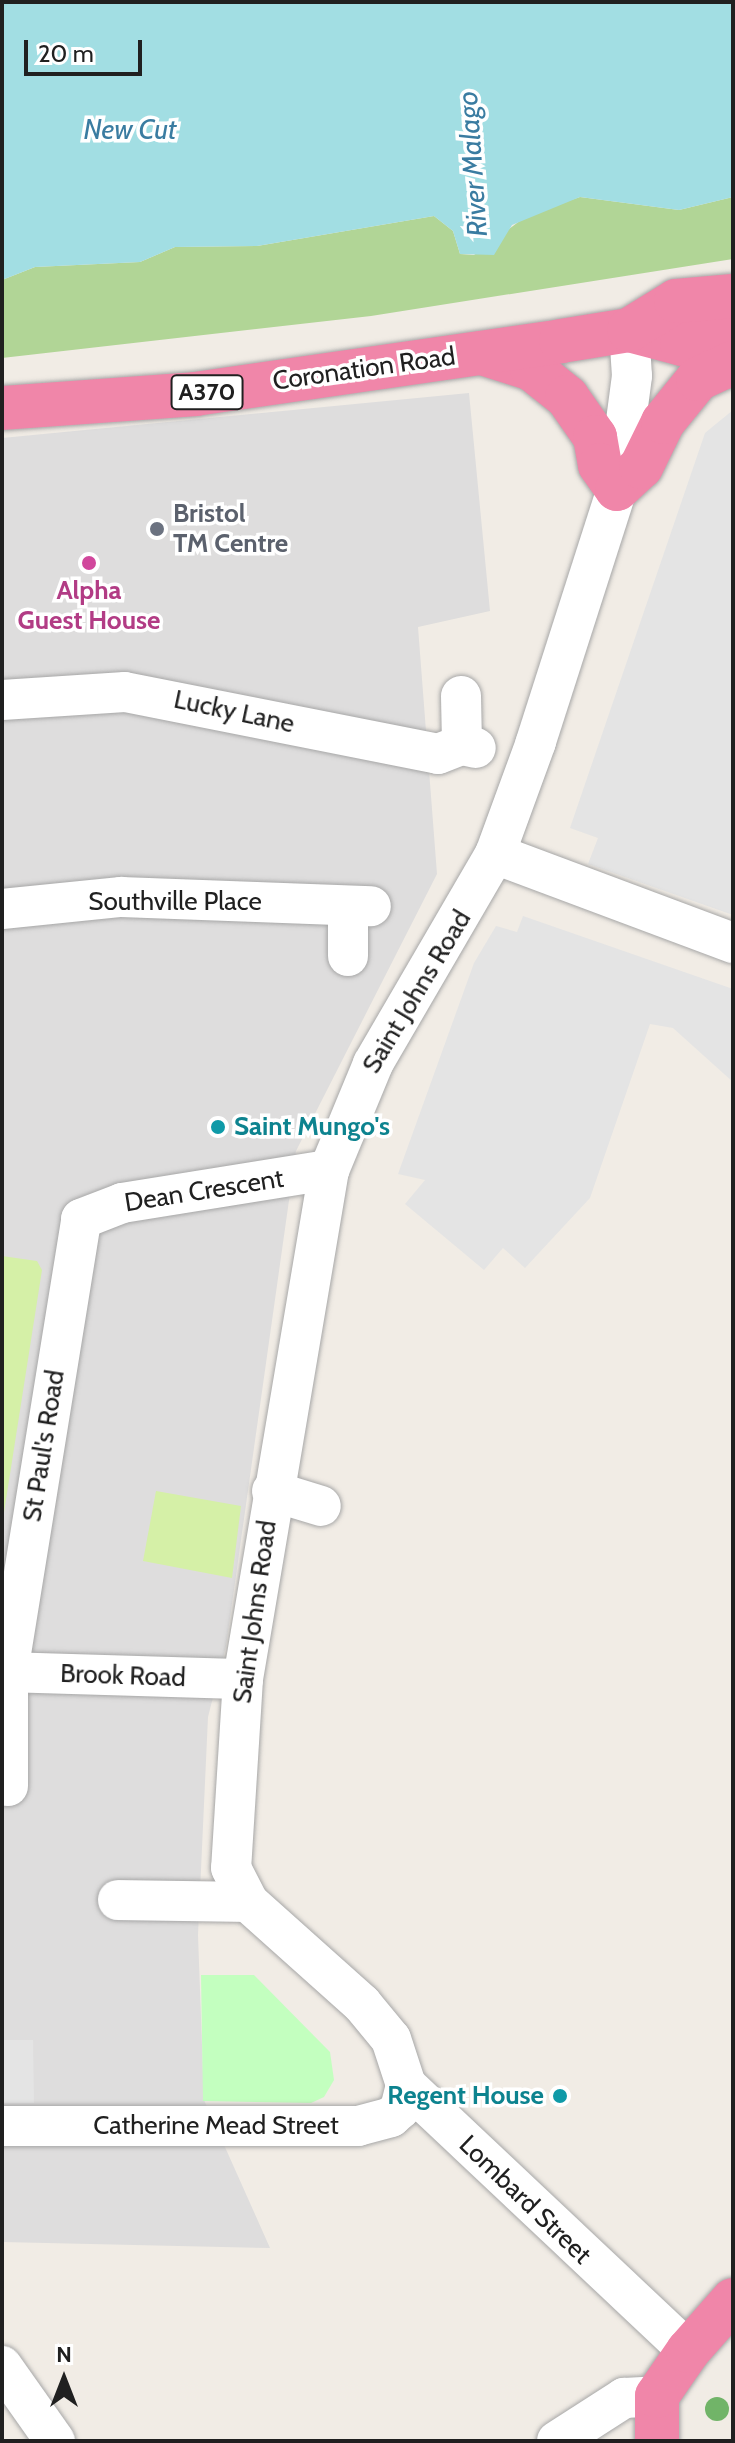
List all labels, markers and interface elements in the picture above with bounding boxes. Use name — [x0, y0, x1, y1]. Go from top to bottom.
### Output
scale bar — [28, 24, 146, 74]
text: 20 m — [38, 39, 94, 68]
water label: River Malago — [450, 90, 494, 238]
water label: New Cut — [84, 112, 176, 146]
street label: Coronation Road — [271, 341, 457, 397]
road number: A370 — [169, 372, 245, 412]
place label: Bristol TM Centre — [173, 498, 288, 560]
marker: Bristol TM Centre — [148, 520, 166, 538]
marker: Alpha Guest House — [80, 554, 98, 572]
place label: Alpha Guest House — [18, 575, 160, 636]
street label: Lucky Lane — [171, 684, 297, 740]
street label: Southville Place — [88, 886, 262, 918]
street label: Saint Johns Road — [356, 905, 478, 1079]
place label: Saint Mungo's — [234, 1111, 390, 1143]
marker: Saint Mungo's — [209, 1118, 227, 1136]
street label: Dean Crescent — [122, 1163, 286, 1219]
street label: St Paul's Road — [17, 1368, 71, 1524]
street label: Saint Johns Road — [227, 1519, 283, 1705]
street label: Brook Road — [60, 1658, 186, 1694]
place label: Regent House — [387, 2080, 544, 2112]
marker: Regent House — [551, 2087, 569, 2105]
street label: Catherine Mead Street — [93, 2110, 339, 2142]
street label: Lombard Street — [452, 2129, 598, 2271]
north arrow — [24, 2339, 104, 2419]
text: N — [56, 2341, 72, 2368]

